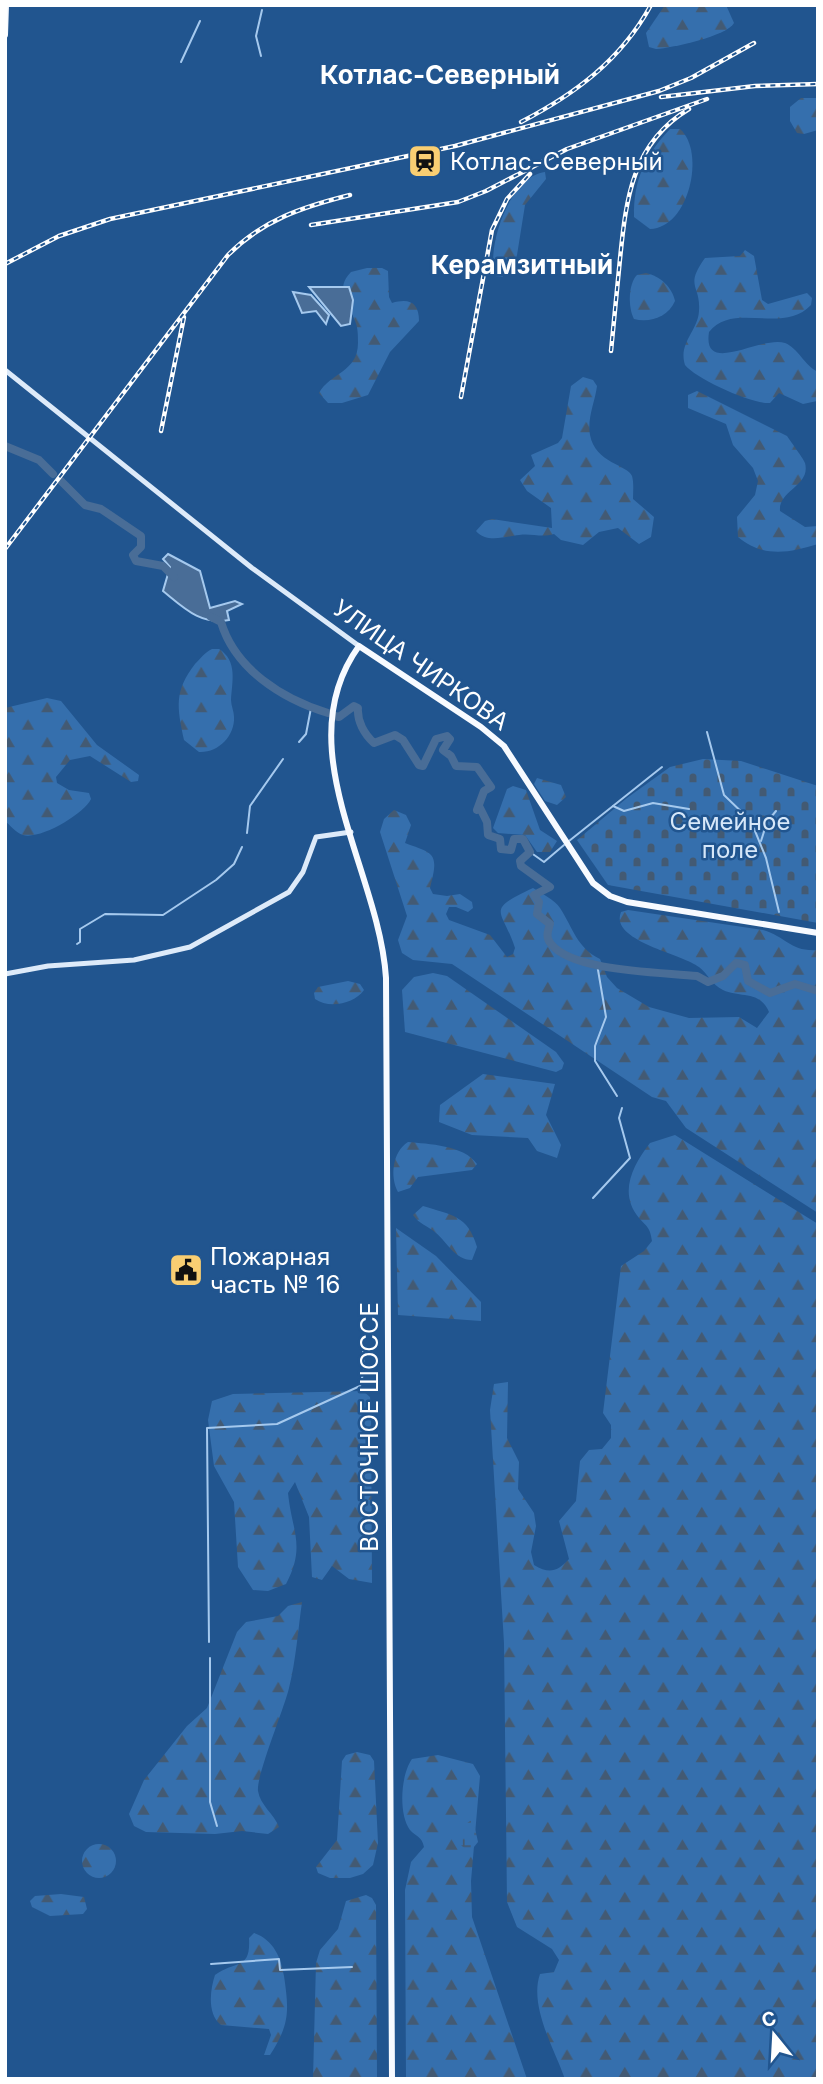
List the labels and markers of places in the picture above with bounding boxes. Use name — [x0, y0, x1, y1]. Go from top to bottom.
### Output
station icon: Котлас-Северный — [406, 142, 444, 180]
place label: Котлас-Северный — [450, 147, 663, 176]
place label: Пожарная часть № 16 — [210, 1242, 340, 1299]
public building icon: Пожарная часть № 16 — [167, 1251, 205, 1289]

